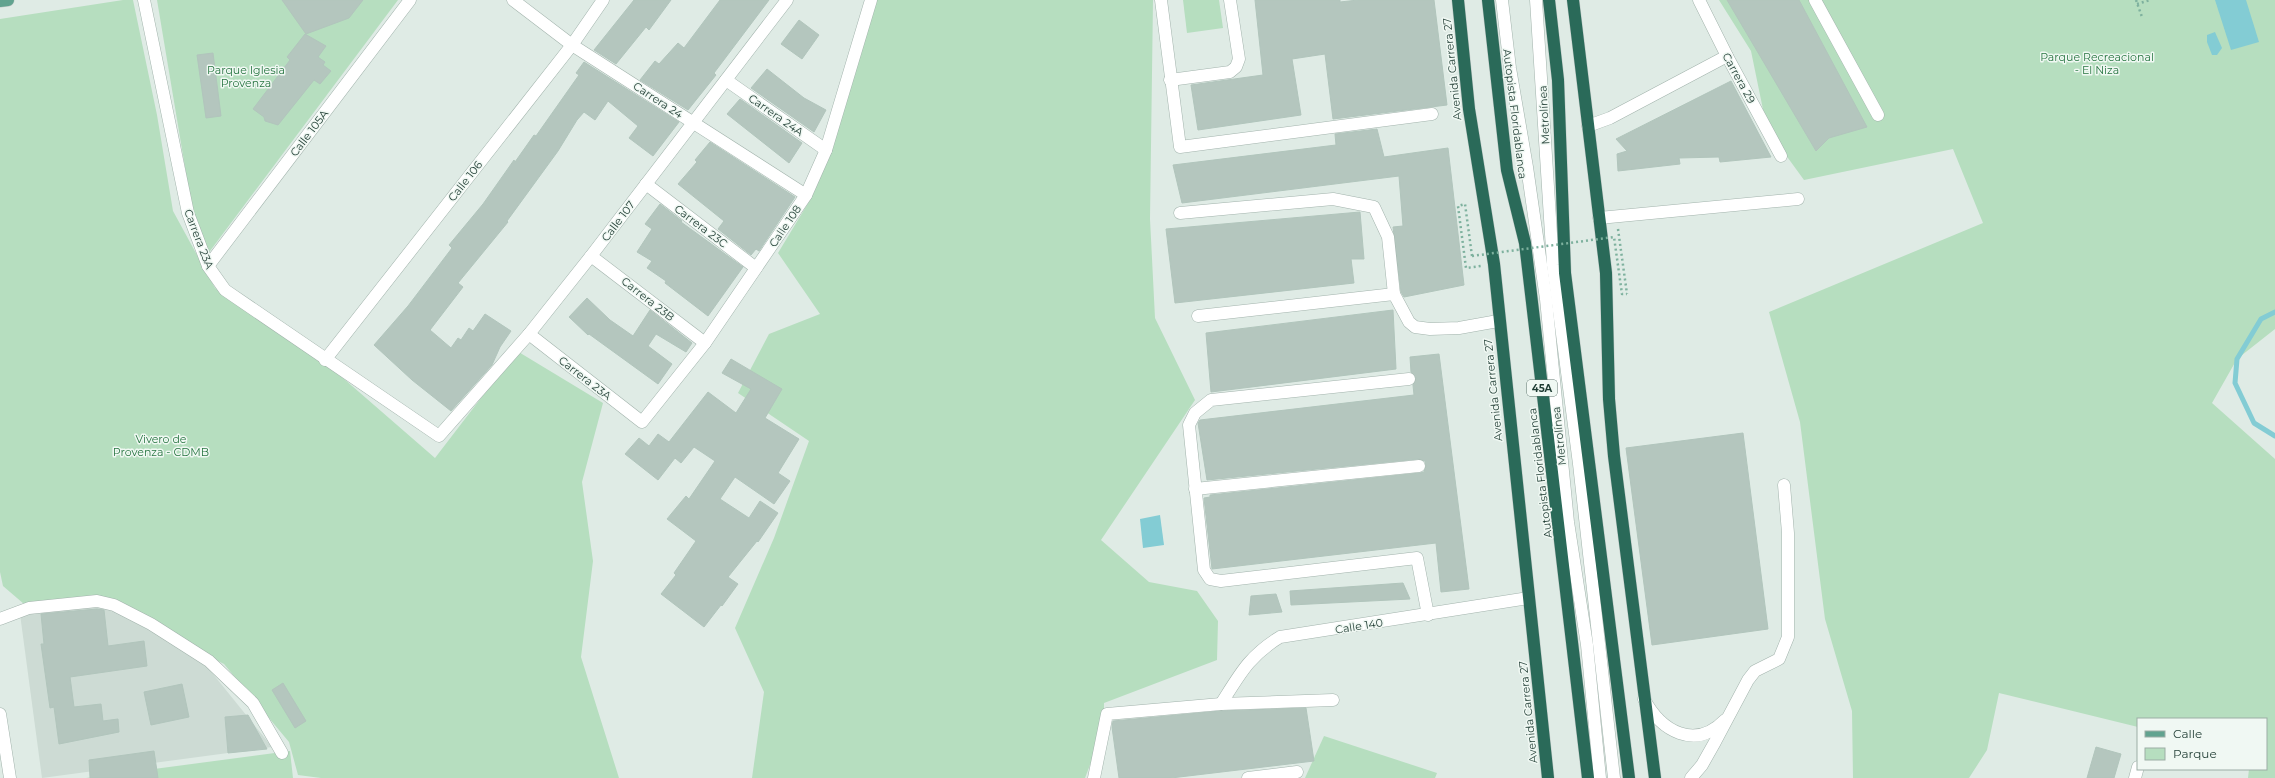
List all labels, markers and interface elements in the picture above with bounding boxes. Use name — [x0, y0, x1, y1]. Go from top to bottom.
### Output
street label: Avenida Carrera 27 — [1440, 17, 1464, 121]
street label: Autopista Floridablanca — [1500, 48, 1530, 180]
street label: Carrera 29 — [1719, 50, 1759, 106]
park label: Parque Recreacional - El Niza — [2040, 50, 2154, 77]
park label: Parque Iglesia Provenza — [207, 63, 285, 90]
street label: Carrera 24 — [631, 79, 686, 122]
street label: Metrolínea — [1535, 85, 1553, 145]
street label: Carrera 24A — [746, 91, 806, 139]
street label: Calle 105A — [287, 107, 331, 159]
street label: Calle 106 — [445, 158, 485, 204]
street label: Calle 107 — [598, 198, 638, 244]
street label: Carrera 23C — [672, 201, 731, 251]
street label: Calle 108 — [766, 202, 804, 250]
street label: Carrera 23A — [181, 207, 217, 271]
street label: Carrera 23B — [619, 274, 677, 324]
street label: Avenida Carrera 27 — [1481, 338, 1505, 442]
street label: Carrera 23A — [556, 353, 614, 403]
road number: 45A — [1527, 380, 1557, 396]
street label: Metrolínea — [1549, 406, 1569, 466]
street label: Autopista Floridablanca — [1525, 407, 1555, 539]
park label: Vivero de Provenza - CDMB — [113, 432, 209, 459]
street label: Calle 140 — [1334, 615, 1384, 637]
street label: Avenida Carrera 27 — [1516, 660, 1540, 764]
legend — [2137, 718, 2267, 770]
text: Calle — [2173, 726, 2202, 741]
text: Parque — [2173, 746, 2217, 761]

